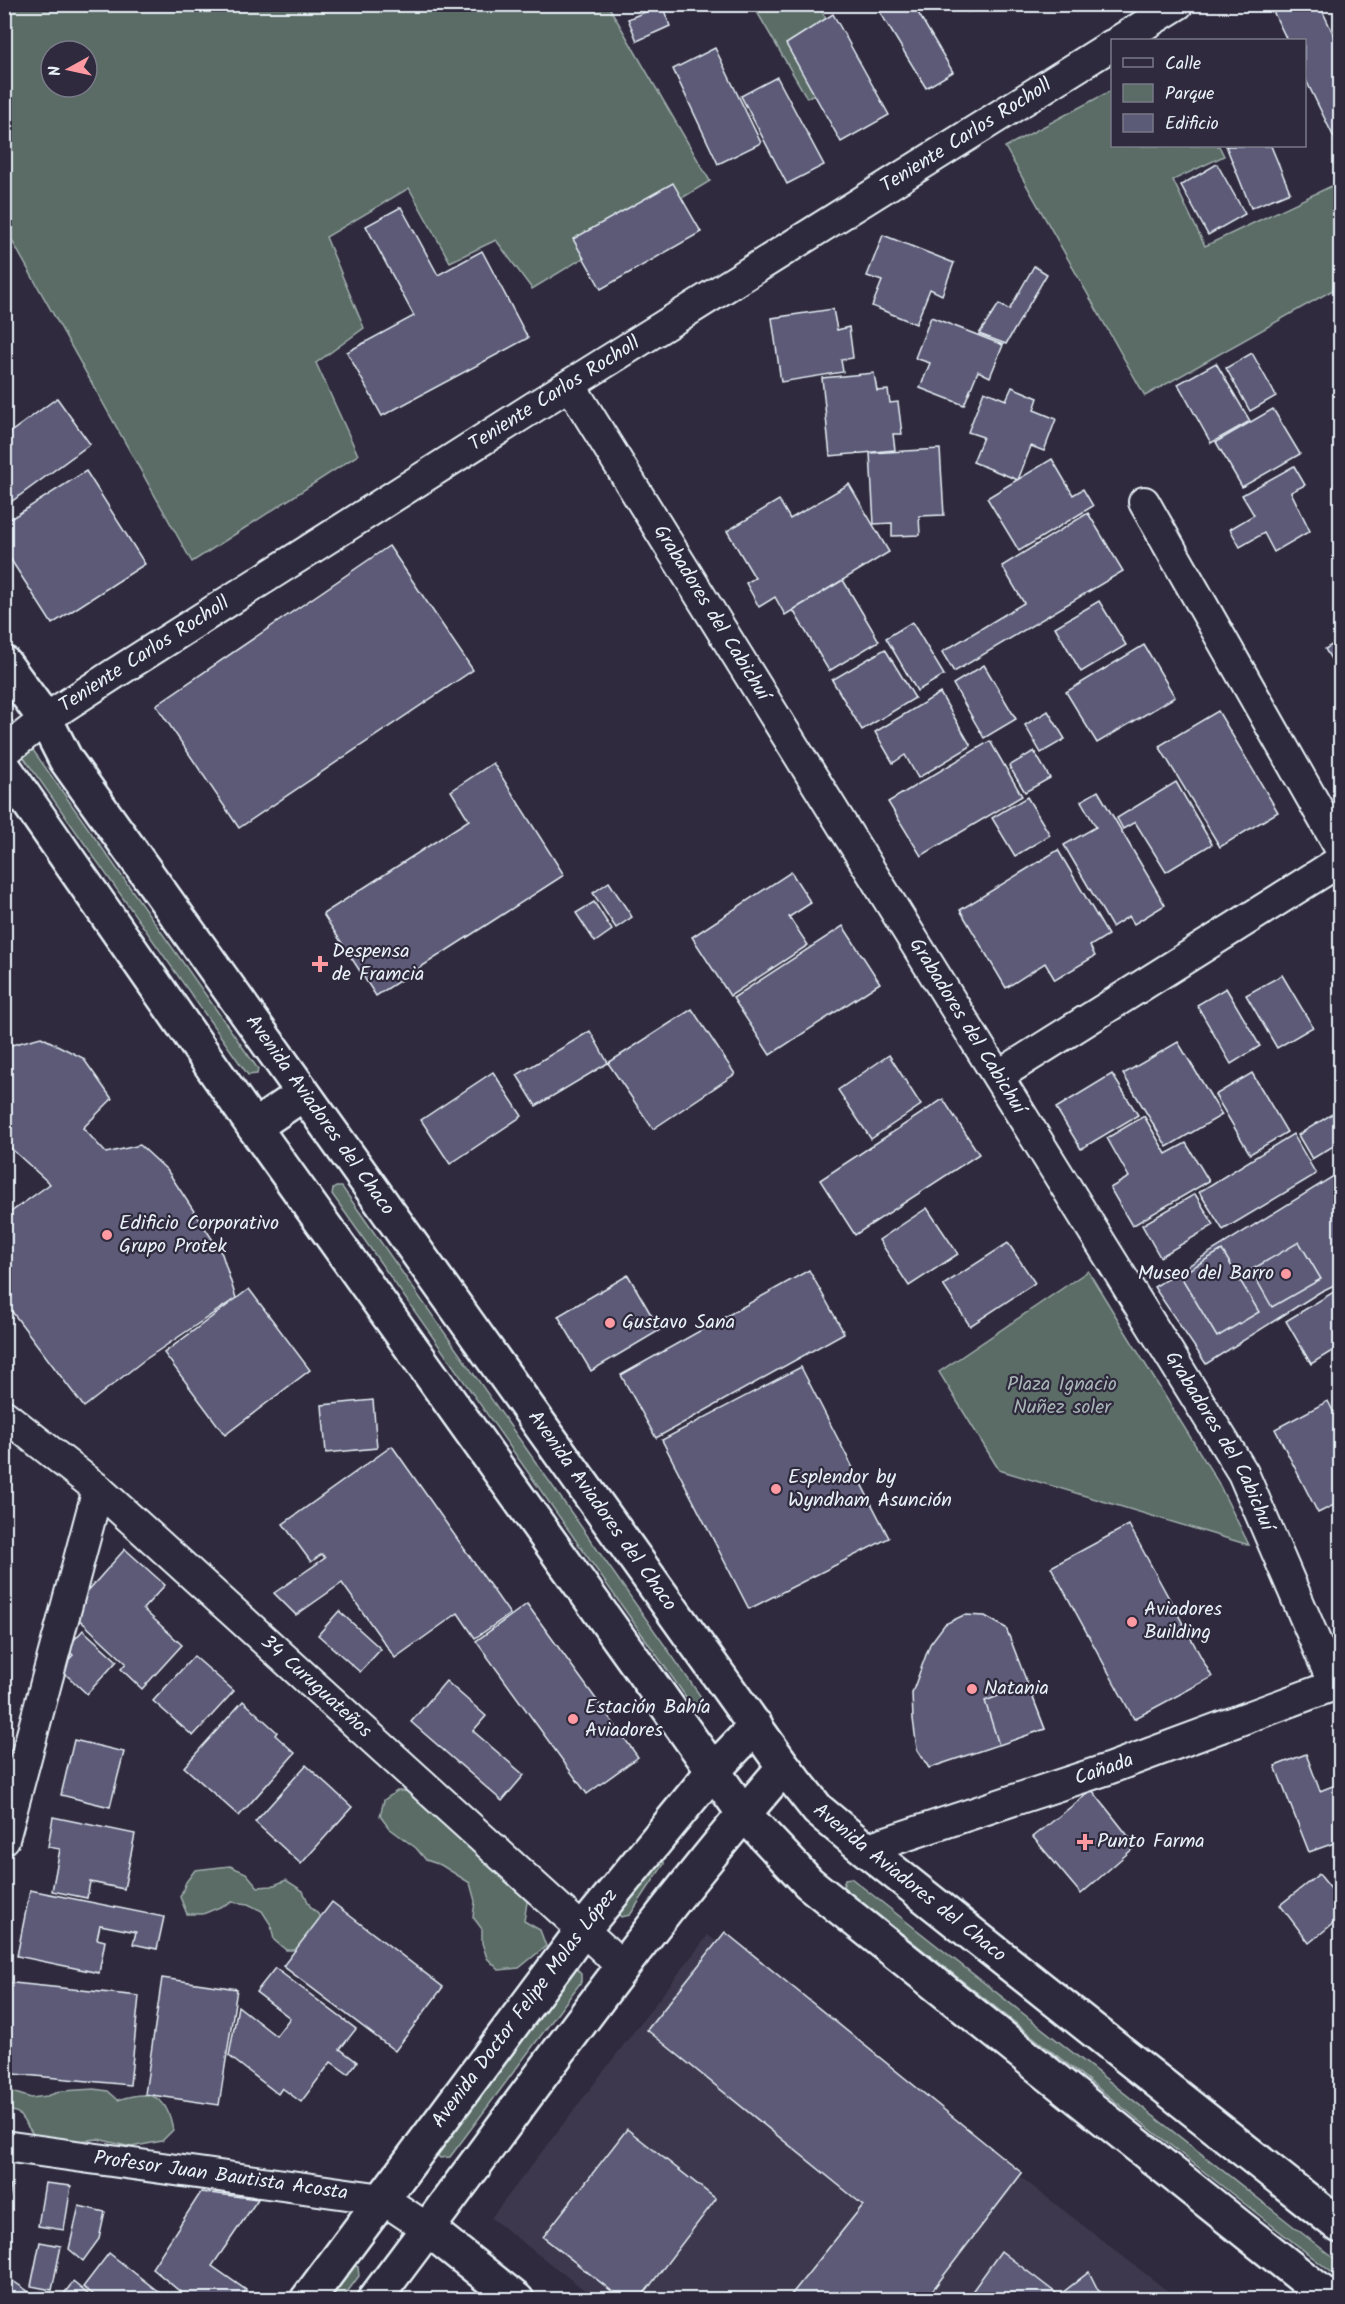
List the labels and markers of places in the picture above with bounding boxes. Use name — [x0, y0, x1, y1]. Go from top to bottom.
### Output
place label: Despensa de Framcia — [332, 936, 424, 991]
marker: Despensa de Framcia — [313, 957, 327, 971]
place label: Edificio Corporativo Grupo Protek — [119, 1208, 279, 1263]
marker: Edificio Corporativo Grupo Protek — [100, 1228, 114, 1242]
place label: Museo del Barro — [1138, 1258, 1274, 1290]
marker: Museo del Barro — [1279, 1267, 1293, 1281]
place label: Gustavo Sana — [622, 1307, 735, 1339]
marker: Gustavo Sana — [603, 1316, 617, 1330]
place label: Esplendor by Wyndham Asunción — [788, 1462, 952, 1517]
marker: Esplendor by Wyndham Asunción — [769, 1482, 783, 1496]
place label: Aviadores Building — [1144, 1594, 1222, 1649]
marker: Aviadores Building — [1125, 1615, 1139, 1629]
place label: Natania — [984, 1673, 1049, 1705]
marker: Natania — [965, 1682, 979, 1696]
place label: Estación Bahía Aviadores — [585, 1692, 711, 1747]
marker: Estación Bahía Aviadores — [566, 1712, 580, 1726]
place label: Punto Farma — [1097, 1826, 1205, 1858]
marker: Punto Farma — [1078, 1835, 1092, 1849]

